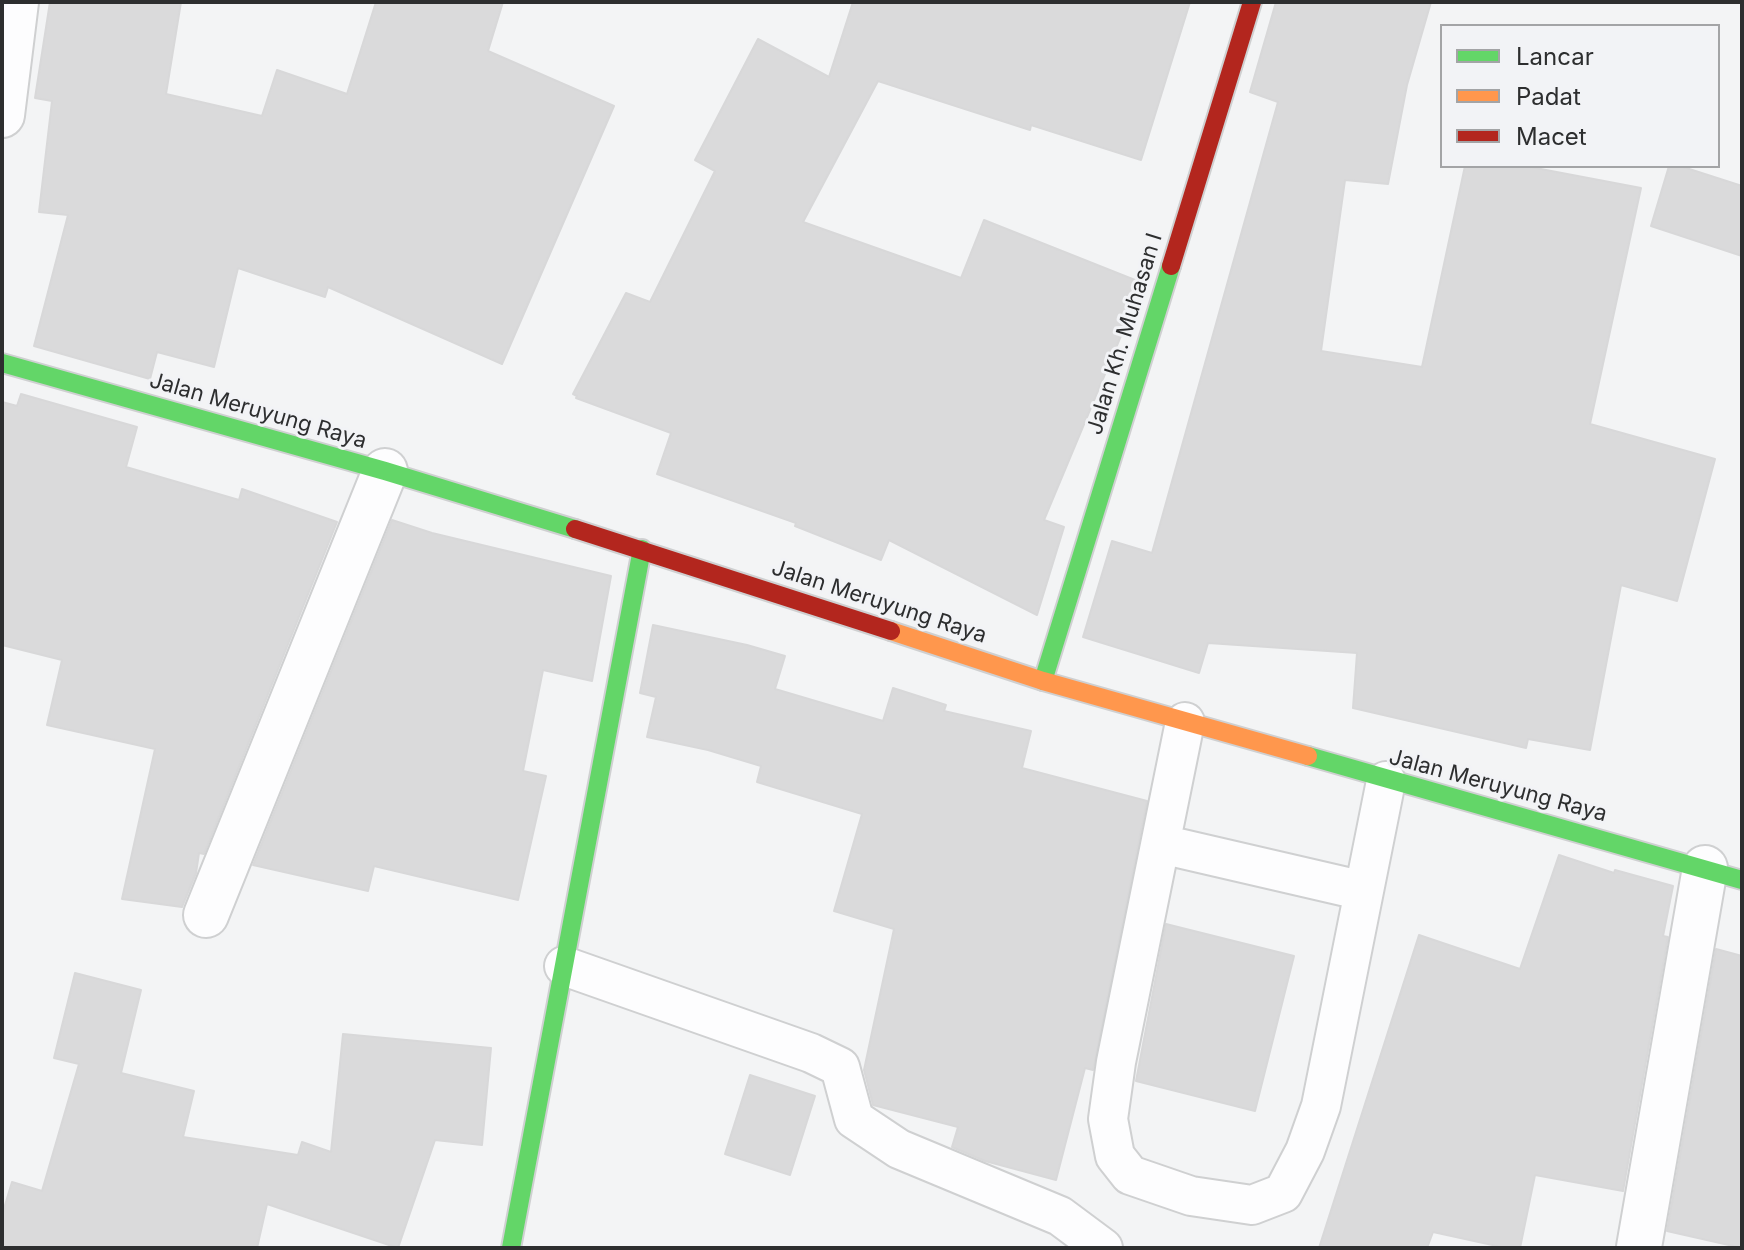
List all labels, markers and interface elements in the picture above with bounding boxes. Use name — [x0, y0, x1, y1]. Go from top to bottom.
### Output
legend — [1440, 24, 1720, 168]
text: Lancar — [1516, 42, 1594, 71]
text: Padat — [1516, 82, 1581, 111]
text: Macet — [1516, 122, 1587, 151]
street label: Jalan Kh. Muhasan I — [1082, 230, 1168, 438]
street label: Jalan Meruyung Raya — [146, 367, 370, 455]
street label: Jalan Meruyung Raya — [768, 555, 990, 649]
street label: Jalan Meruyung Raya — [1386, 744, 1610, 828]

